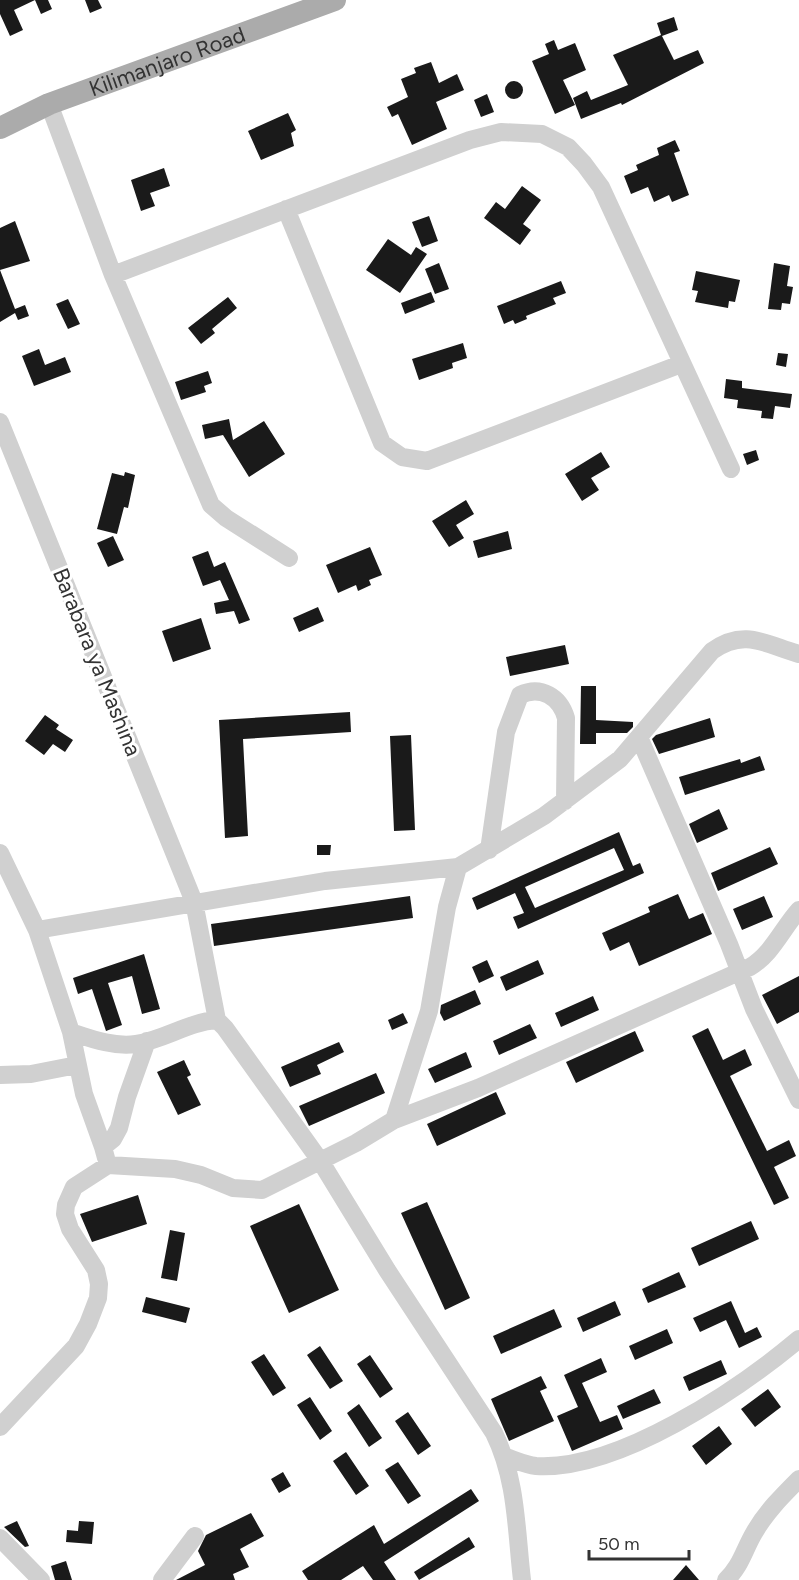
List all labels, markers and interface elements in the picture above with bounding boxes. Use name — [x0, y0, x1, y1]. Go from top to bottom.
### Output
street label: Kilimanjaro Road — [85, 20, 249, 102]
street label: Barabara ya Mashina — [47, 564, 147, 760]
scale bar — [589, 1523, 690, 1561]
text: 50 m — [598, 1533, 640, 1555]

